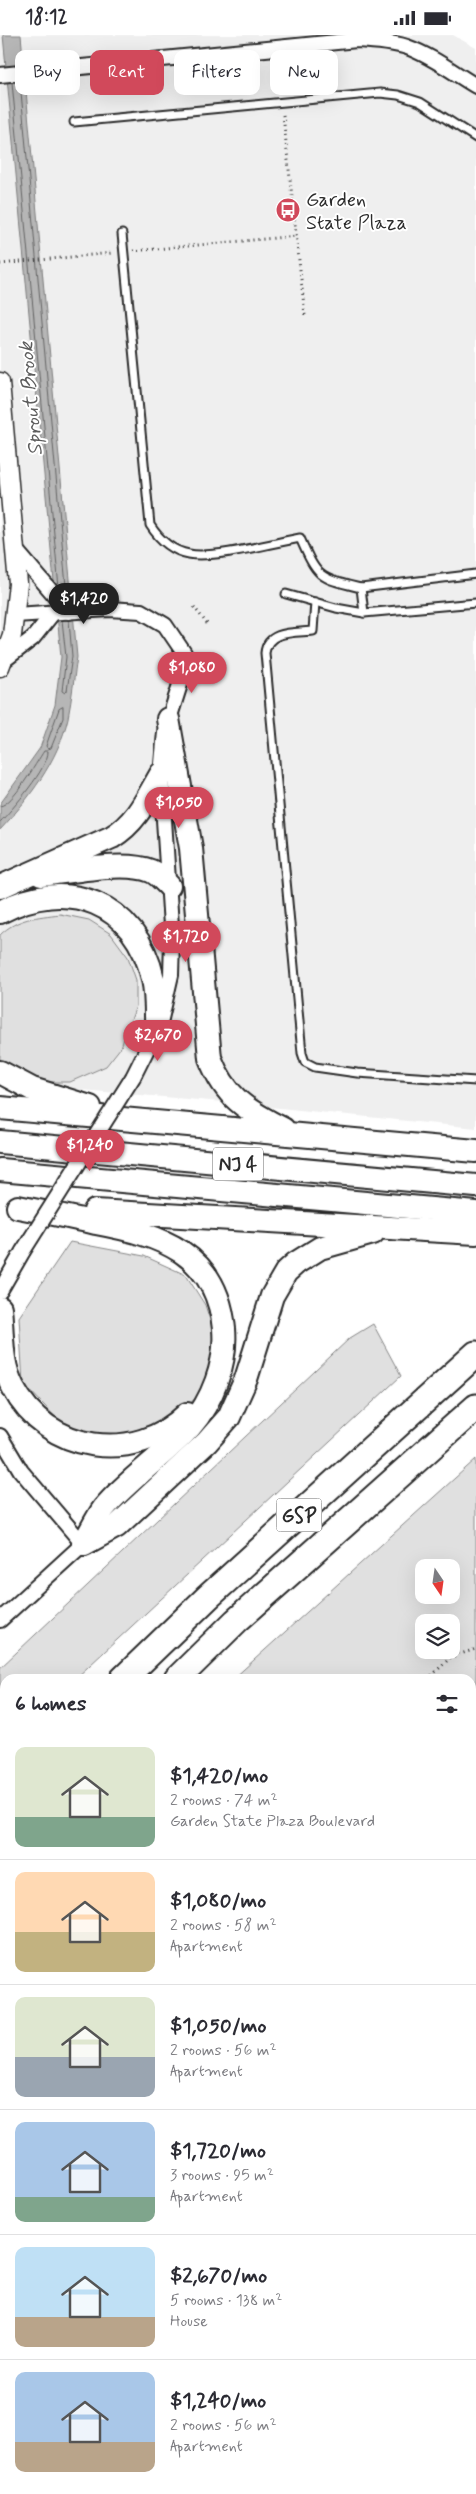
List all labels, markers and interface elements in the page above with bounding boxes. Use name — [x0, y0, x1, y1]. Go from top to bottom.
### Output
text: 18:12 — [25, 5, 68, 30]
chip: Buy — [15, 50, 80, 95]
chip: Rent — [90, 50, 164, 95]
chip: Filters — [174, 50, 260, 95]
chip: New — [270, 50, 338, 95]
place label: Garden State Plaza — [306, 187, 407, 237]
bus stop icon: Garden State Plaza — [275, 197, 301, 223]
water label: Sprout Brook — [12, 339, 50, 457]
pin: $1,420 — [43, 583, 125, 625]
text: $1,420 — [60, 588, 108, 609]
pin: $1,080 — [151, 651, 233, 694]
text: $1,080 — [169, 657, 215, 678]
pin: $1,050 — [138, 787, 220, 829]
text: $1,050 — [155, 792, 203, 813]
pin: $1,720 — [145, 921, 227, 963]
text: $1,720 — [163, 926, 209, 947]
pin: $2,670 — [117, 1019, 199, 1062]
text: $2,670 — [134, 1025, 182, 1046]
pin: $1,240 — [49, 1129, 131, 1172]
text: $1,240 — [67, 1135, 113, 1156]
road number: NJ 4 — [213, 1147, 263, 1181]
road number: GSP — [276, 1499, 322, 1531]
north arrow — [415, 1559, 460, 1604]
map controls — [415, 1559, 460, 1659]
button: layers — [415, 1614, 460, 1659]
text: 6 homes — [15, 1690, 86, 1718]
icon: filters — [433, 1690, 461, 1718]
text: $1,420/mo — [170, 1762, 268, 1790]
icon: home — [55, 1767, 115, 1827]
text: 2 rooms · 74 m² — [170, 1790, 278, 1811]
text: Garden State Plaza Boulevard — [170, 1811, 375, 1832]
text: $1,080/mo — [170, 1887, 266, 1915]
icon: home — [55, 1892, 115, 1952]
text: 2 rooms · 58 m² — [170, 1915, 276, 1936]
text: Apartment — [170, 1936, 243, 1957]
text: $1,050/mo — [170, 2012, 267, 2040]
icon: home — [55, 2017, 115, 2077]
text: 2 rooms · 56 m² — [170, 2040, 277, 2061]
text: Apartment — [170, 2061, 243, 2082]
text: $1,720/mo — [170, 2137, 266, 2165]
icon: home — [55, 2142, 115, 2202]
text: 3 rooms · 95 m² — [170, 2165, 274, 2186]
text: Apartment — [170, 2186, 243, 2207]
text: $2,670/mo — [170, 2262, 267, 2290]
icon: home — [55, 2267, 115, 2327]
text: 5 rooms · 138 m² — [170, 2290, 282, 2311]
text: House — [170, 2311, 208, 2332]
text: $1,240/mo — [170, 2387, 266, 2415]
icon: home — [55, 2392, 115, 2452]
text: 2 rooms · 56 m² — [170, 2415, 277, 2436]
text: Apartment — [170, 2436, 243, 2457]

